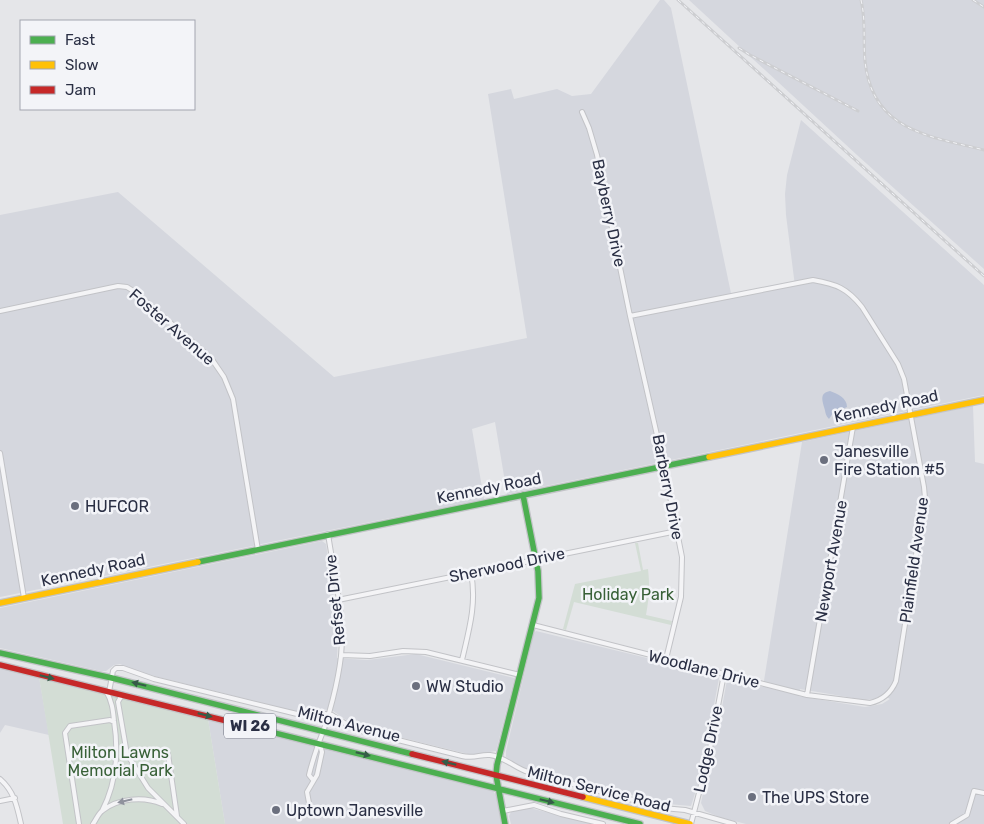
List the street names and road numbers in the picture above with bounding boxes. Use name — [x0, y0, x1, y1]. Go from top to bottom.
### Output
street label: Bayberry Drive — [588, 157, 630, 269]
street label: Foster Avenue — [125, 285, 219, 369]
street label: Kennedy Road — [832, 386, 940, 426]
street label: Barberry Drive — [648, 433, 688, 541]
street label: Kennedy Road — [435, 469, 543, 507]
street label: Plainfield Avenue — [896, 496, 932, 624]
street label: Newport Avenue — [811, 499, 851, 623]
street label: Sherwood Drive — [447, 543, 567, 587]
street label: Kennedy Road — [39, 550, 147, 590]
street label: Refset Drive — [321, 554, 349, 646]
street label: Woodlane Drive — [646, 646, 762, 692]
street label: Milton Avenue — [296, 702, 402, 746]
street label: Lodge Drive — [690, 704, 726, 794]
road number: WI 26 — [224, 714, 276, 738]
street label: Milton Service Road — [525, 762, 673, 816]

